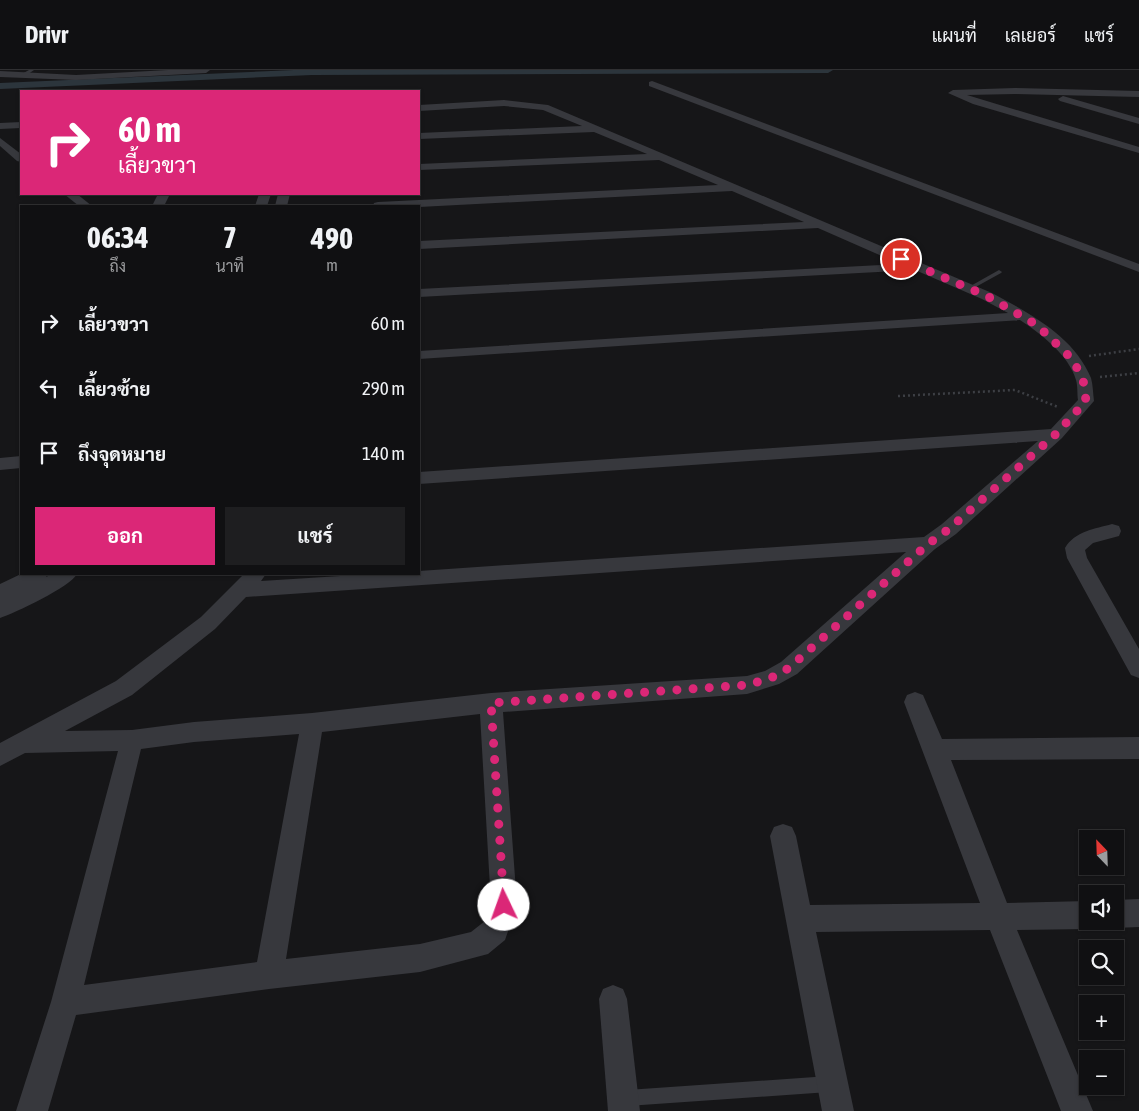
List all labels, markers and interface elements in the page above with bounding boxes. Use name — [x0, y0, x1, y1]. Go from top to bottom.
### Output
text: Drivr — [25, 21, 68, 48]
text: แผนที่ — [932, 25, 977, 46]
text: เลเยอร์ — [1005, 25, 1056, 46]
text: แชร์ — [1084, 25, 1114, 46]
text: 60 m — [118, 109, 181, 149]
icon: right — [35, 110, 100, 175]
text: เลี้ยวขวา — [118, 152, 196, 178]
text: 06:34 — [87, 220, 149, 254]
text: 7 — [223, 220, 237, 254]
text: 490 — [311, 221, 353, 255]
pin — [880, 238, 922, 280]
icon: arrive — [887, 245, 915, 273]
text: m — [326, 256, 338, 274]
text: ถึง — [109, 257, 126, 275]
text: นาที — [215, 257, 244, 275]
icon: right — [35, 309, 63, 337]
text: 60 m — [371, 312, 405, 334]
text: เลี้ยวขวา — [78, 313, 149, 335]
icon: left — [35, 374, 63, 402]
text: 290 m — [362, 377, 405, 399]
text: เลี้ยวซ้าย — [78, 378, 150, 400]
icon: arrive — [35, 439, 63, 467]
text: 140 m — [362, 442, 405, 464]
text: ถึงจุดหมาย — [78, 443, 166, 465]
button: ออก — [35, 507, 215, 565]
button: แชร์ — [225, 507, 405, 565]
north arrow — [1079, 830, 1124, 875]
map controls — [1079, 830, 1124, 1095]
position arrow — [477, 878, 529, 930]
button: sound — [1079, 885, 1124, 930]
button: search — [1079, 940, 1124, 985]
button: + — [1079, 995, 1124, 1040]
button: − — [1079, 1050, 1124, 1095]

